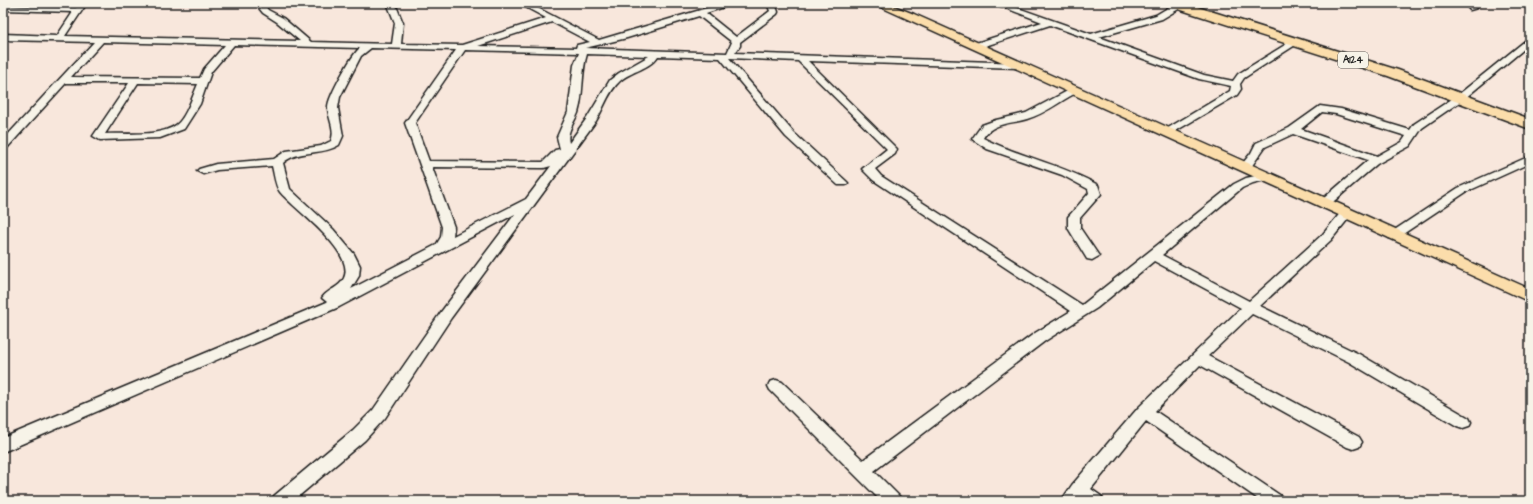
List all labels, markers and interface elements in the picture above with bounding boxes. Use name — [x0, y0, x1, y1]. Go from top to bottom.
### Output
road number: A124 — [1338, 52, 1368, 68]

